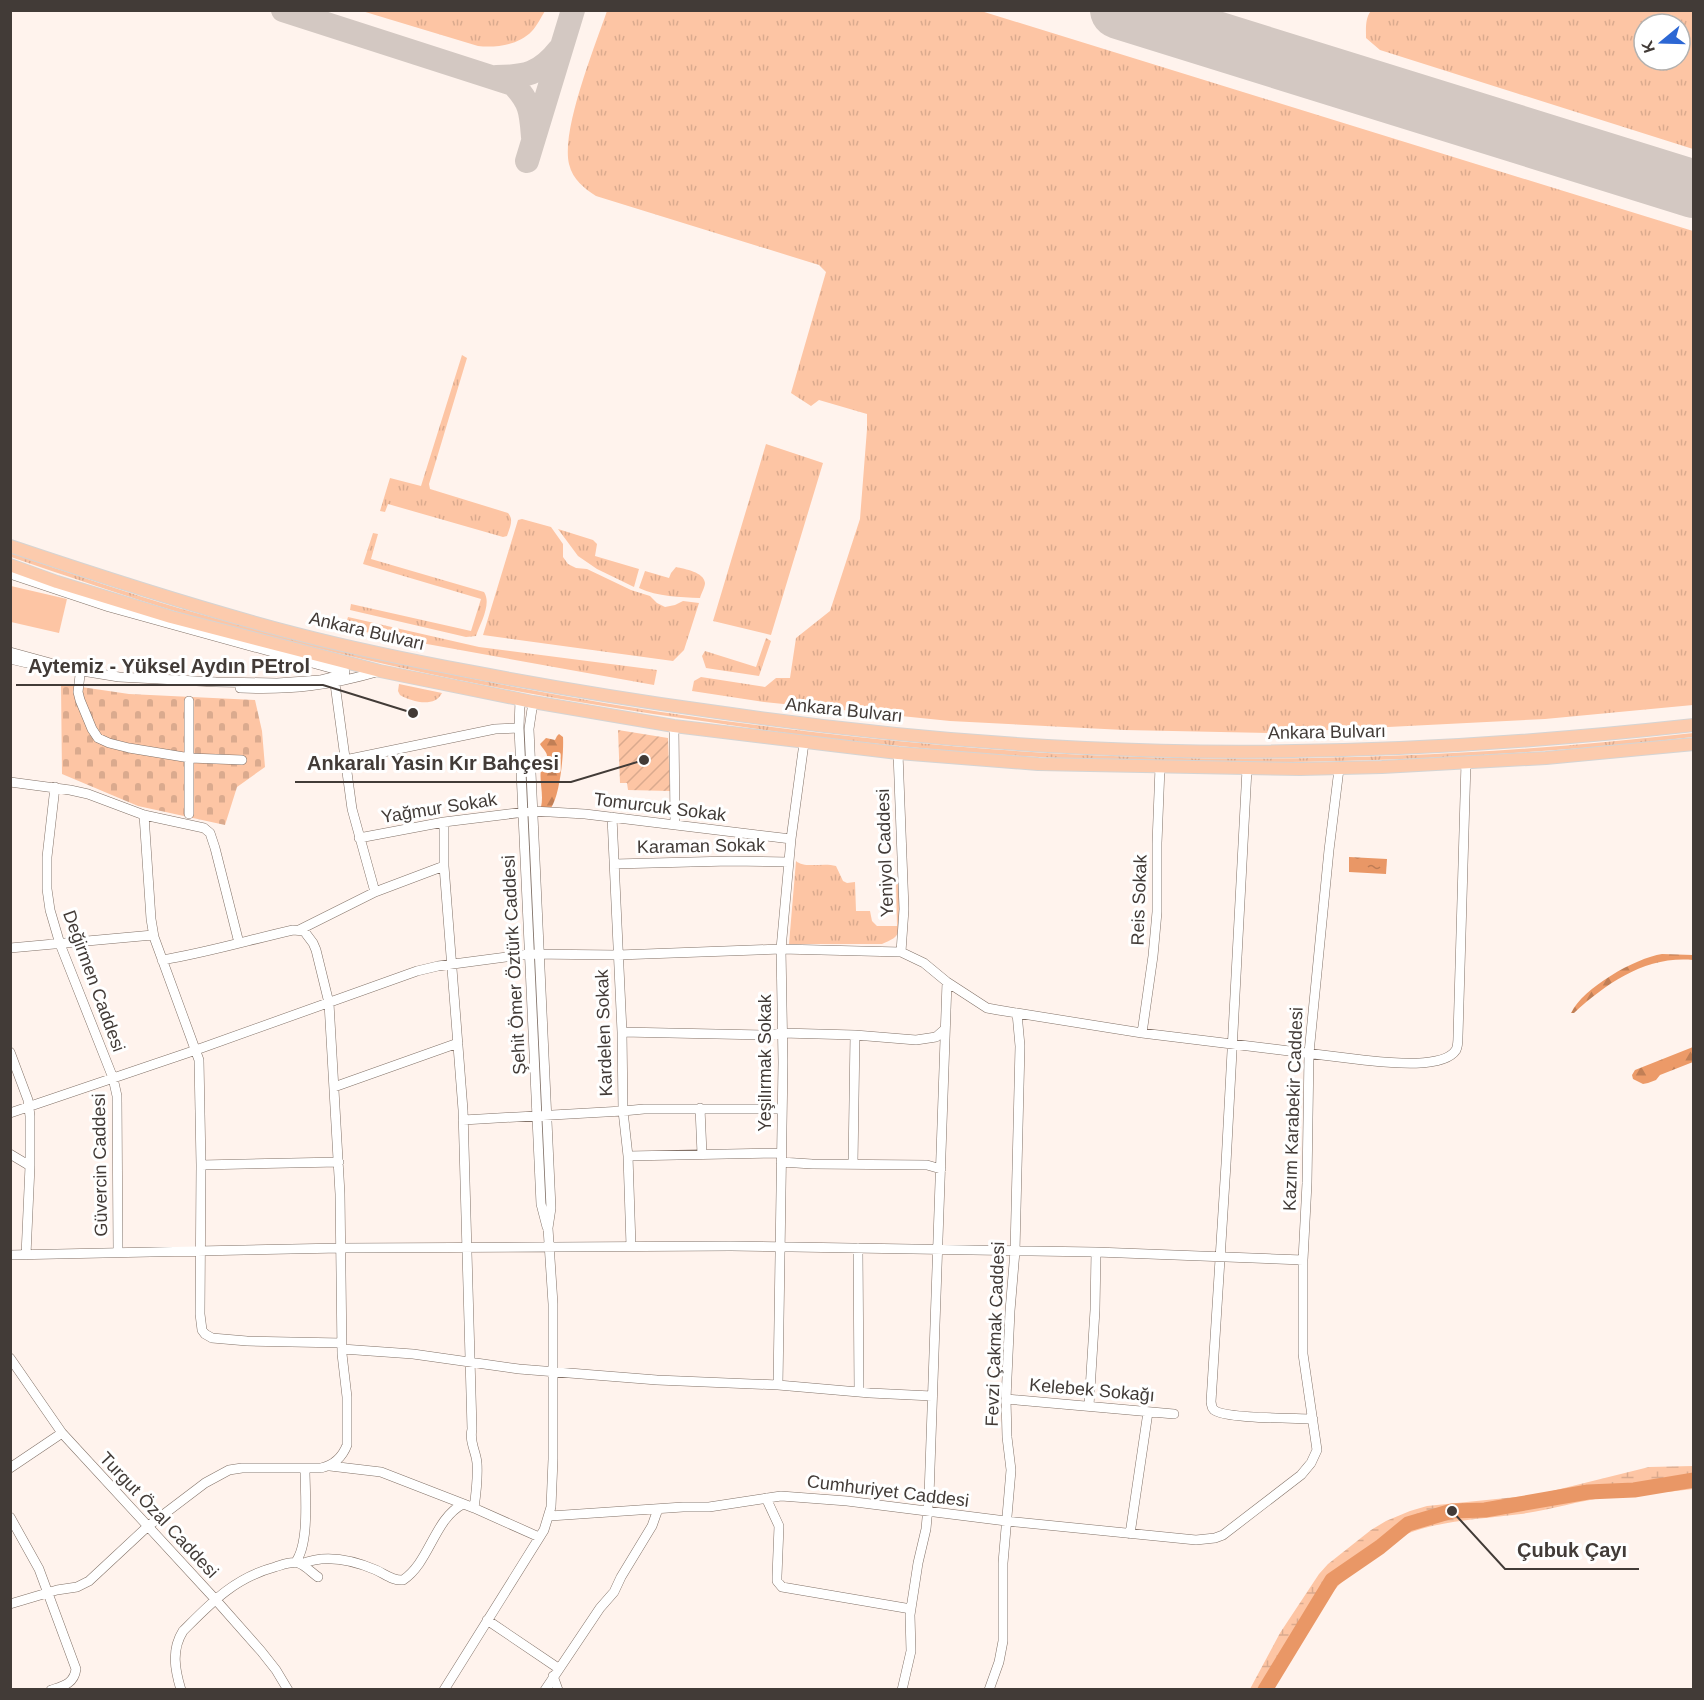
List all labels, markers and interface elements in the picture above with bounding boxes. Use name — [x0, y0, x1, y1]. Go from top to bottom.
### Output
north arrow — [1632, 12, 1692, 72]
text: K — [1638, 38, 1658, 55]
street label: Ankara Bulvarı — [307, 608, 427, 654]
callout: Aytemiz - Yüksel Aydın PEtrol — [16, 647, 323, 685]
text: Aytemiz - Yüksel Aydın PEtrol — [28, 655, 310, 677]
street label: Ankara Bulvarı — [784, 694, 904, 726]
street label: Ankara Bulvarı — [1268, 721, 1386, 743]
callout: Ankaralı Yasin Kır Bahçesi — [295, 744, 571, 782]
text: Ankaralı Yasin Kır Bahçesi — [307, 752, 559, 774]
street label: Yeniyol Caddesi — [873, 788, 897, 918]
street label: Yağmur Sokak — [380, 789, 499, 827]
street label: Tomurcuk Sokak — [593, 789, 728, 825]
street label: Karaman Sokak — [637, 835, 766, 857]
street label: Reis Sokak — [1127, 853, 1151, 946]
street label: Şehit Ömer Öztürk Caddesi — [498, 855, 530, 1075]
street label: Değirmen Caddesi — [59, 908, 129, 1054]
street label: Kardelen Sokak — [592, 968, 616, 1097]
street label: Yeşilırmak Sokak — [755, 993, 775, 1132]
street label: Kazım Karabekir Caddesi — [1279, 1007, 1307, 1211]
street label: Güvercin Caddesi — [89, 1093, 111, 1237]
street label: Fevzi Çakmak Caddesi — [982, 1241, 1008, 1427]
street label: Kelebek Sokağı — [1028, 1375, 1156, 1405]
street label: Turgut Özal Caddesi — [96, 1448, 222, 1582]
street label: Cumhuriyet Caddesi — [806, 1471, 970, 1511]
callout: Çubuk Çayı — [1505, 1531, 1639, 1569]
text: Çubuk Çayı — [1517, 1539, 1627, 1561]

